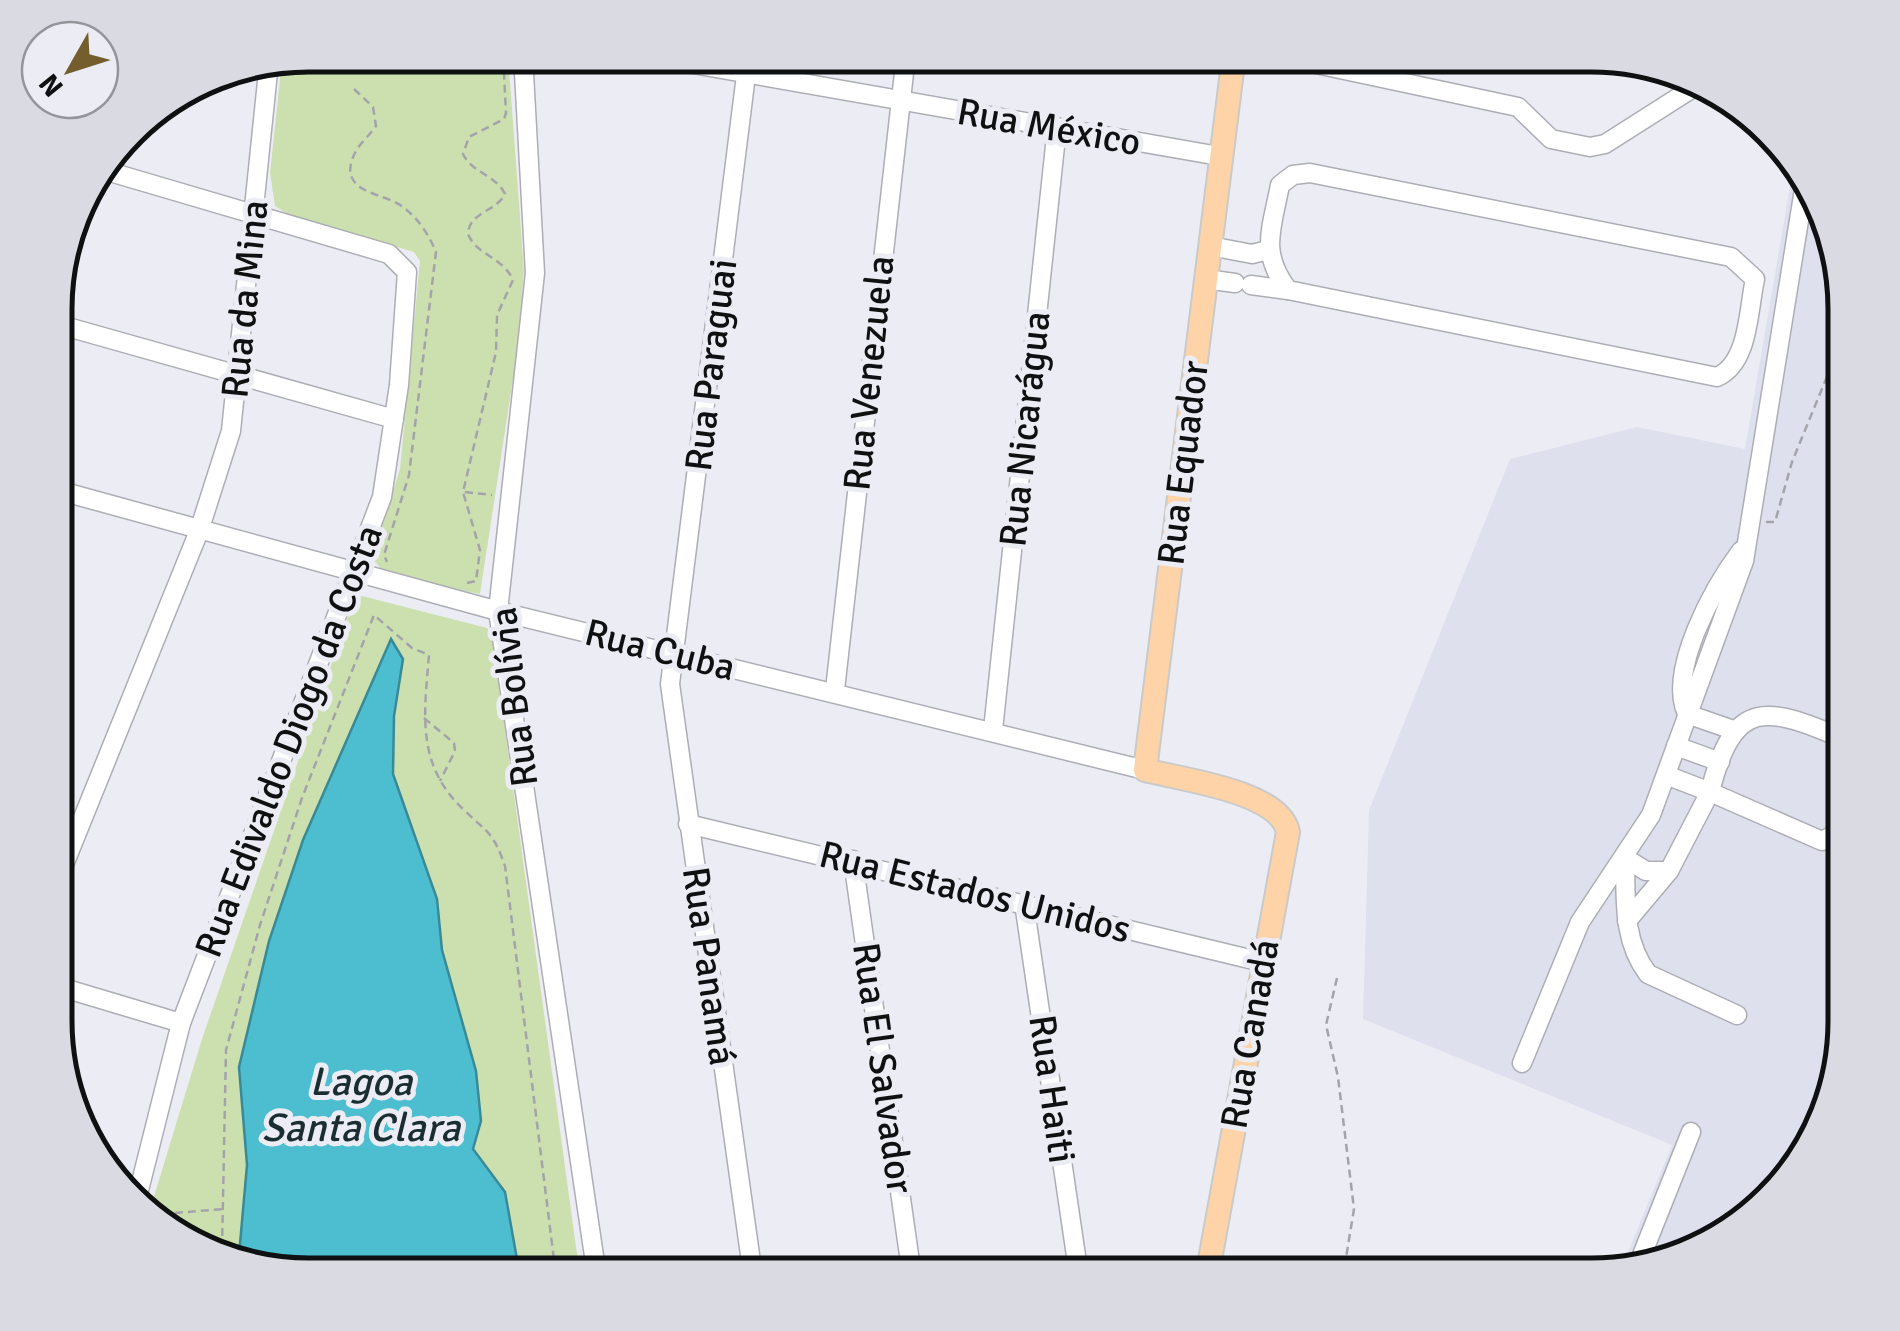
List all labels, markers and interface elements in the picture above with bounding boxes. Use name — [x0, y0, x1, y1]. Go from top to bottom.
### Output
north arrow — [20, 20, 120, 120]
text: N — [32, 67, 71, 103]
street label: Rua México — [954, 88, 1144, 166]
street label: Rua da Mina — [211, 198, 279, 400]
street label: Rua Venezuela — [833, 253, 905, 493]
street label: Rua Paraguai — [675, 256, 747, 474]
street label: Rua Nicarágua — [989, 309, 1061, 549]
street label: Rua Equador — [1147, 358, 1219, 568]
street label: Rua Edivaldo Diogo da Costa — [185, 518, 393, 964]
street label: Rua Bolívia — [480, 605, 548, 789]
street label: Rua Cuba — [580, 609, 740, 691]
street label: Rua Estados Unidos — [815, 831, 1135, 953]
street label: Rua Panamá — [672, 864, 746, 1068]
street label: Rua Canadá — [1210, 936, 1290, 1132]
street label: Rua El Salvador — [842, 940, 924, 1196]
street label: Rua Haiti — [1018, 1012, 1086, 1166]
water label: Lagoa Santa Clara — [262, 1057, 462, 1153]

